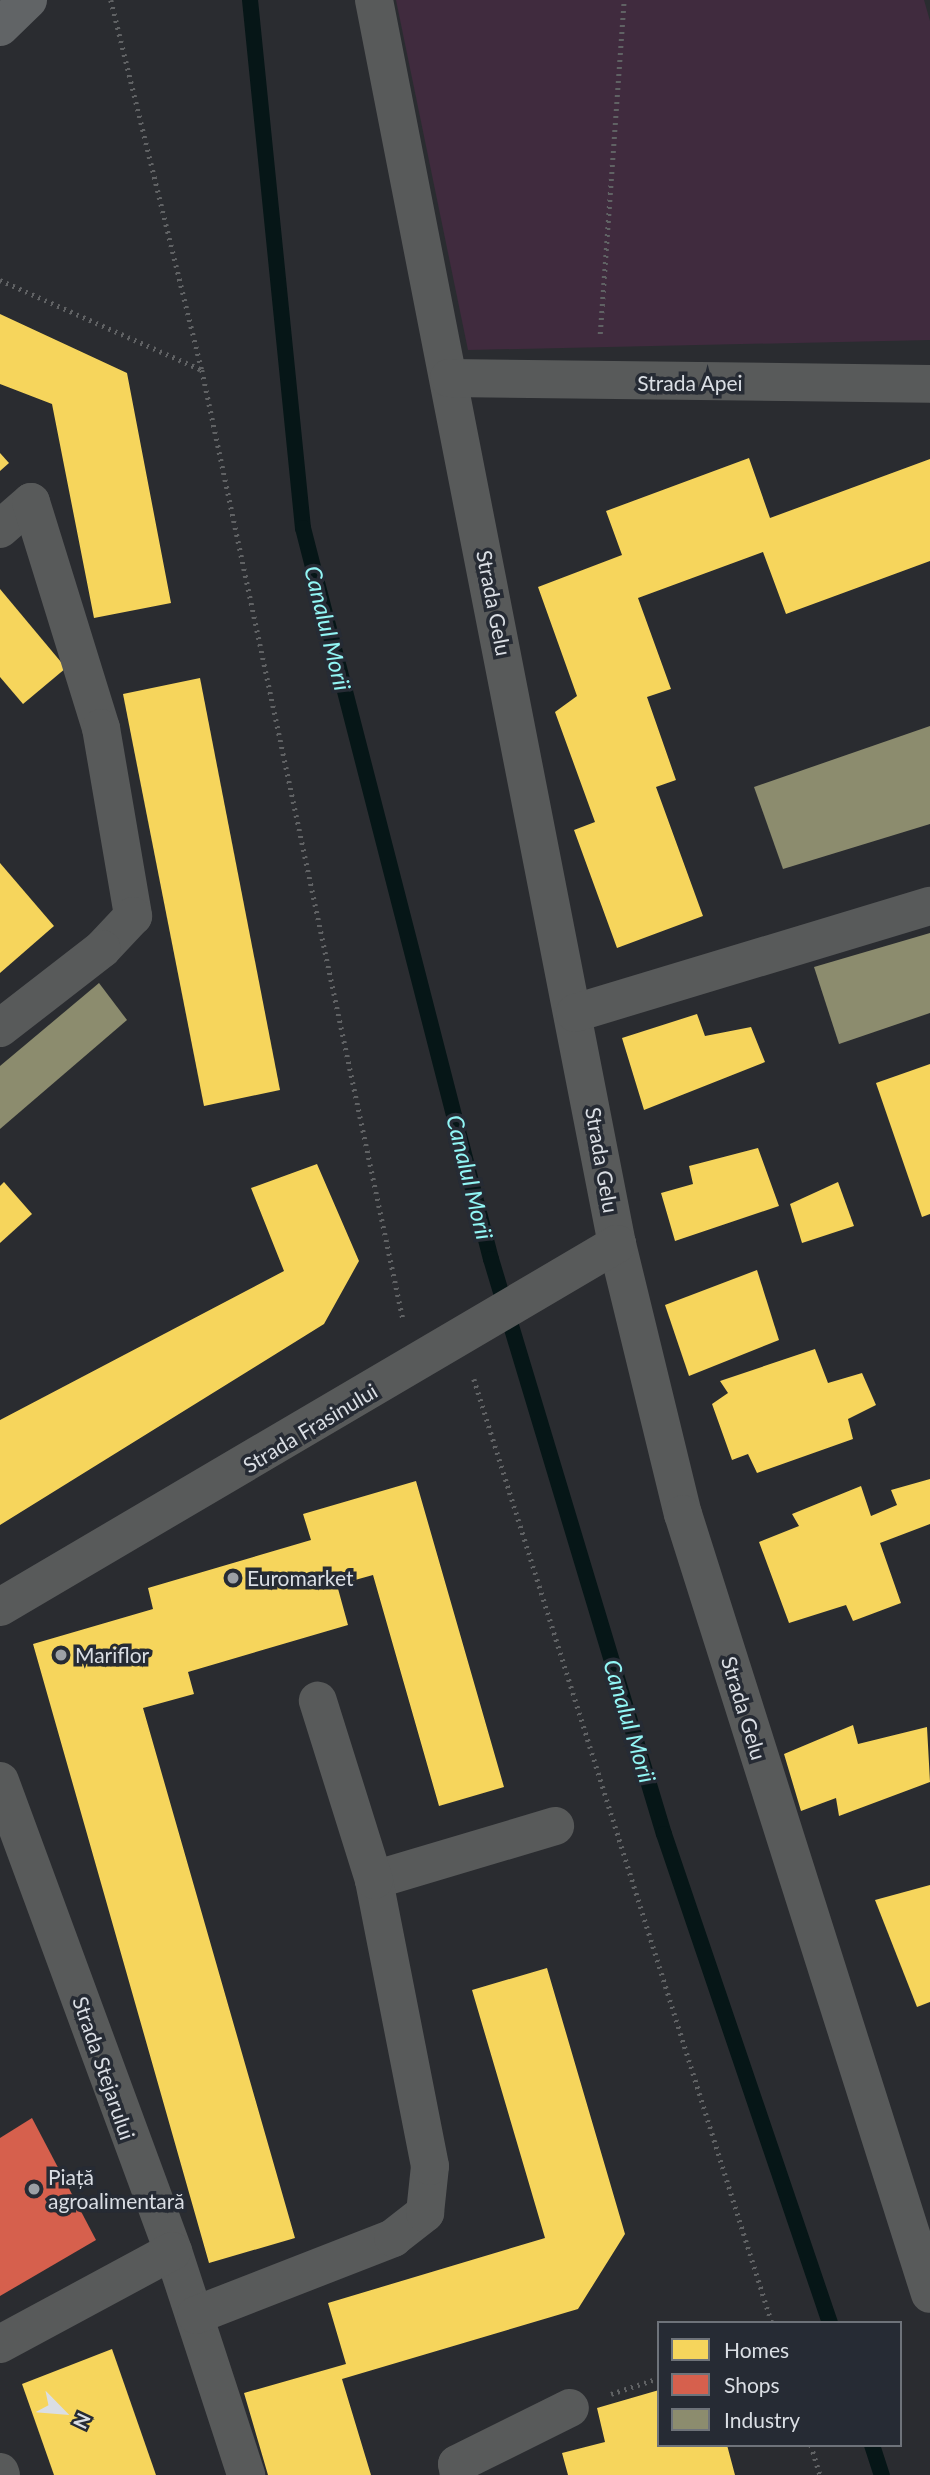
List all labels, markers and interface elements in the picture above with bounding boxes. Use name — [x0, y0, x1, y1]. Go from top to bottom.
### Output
street label: Strada Apei — [637, 370, 743, 396]
street label: Strada Gelu — [471, 548, 517, 658]
water label: Canalul Morii — [299, 563, 357, 693]
street label: Strada Gelu — [580, 1105, 624, 1215]
water label: Canalul Morii — [441, 1112, 499, 1242]
street label: Strada Frasinului — [238, 1378, 382, 1478]
place label: Euromarket — [247, 1565, 353, 1591]
marker: Euromarket — [225, 1570, 241, 1586]
place label: Mariflor — [75, 1642, 149, 1668]
marker: Mariflor — [53, 1647, 69, 1663]
street label: Strada Gelu — [716, 1653, 772, 1763]
water label: Canalul Morii — [598, 1656, 662, 1786]
street label: Strada Stejarului — [68, 1993, 140, 2143]
place label: Piață agroalimentară — [48, 2164, 185, 2214]
marker: Piață agroalimentară — [26, 2181, 42, 2197]
legend — [657, 2321, 902, 2447]
text: Homes — [724, 2337, 789, 2362]
text: Shops — [724, 2372, 780, 2397]
north arrow — [28, 2377, 98, 2447]
text: Industry — [724, 2407, 800, 2432]
text: N — [69, 2410, 96, 2433]

